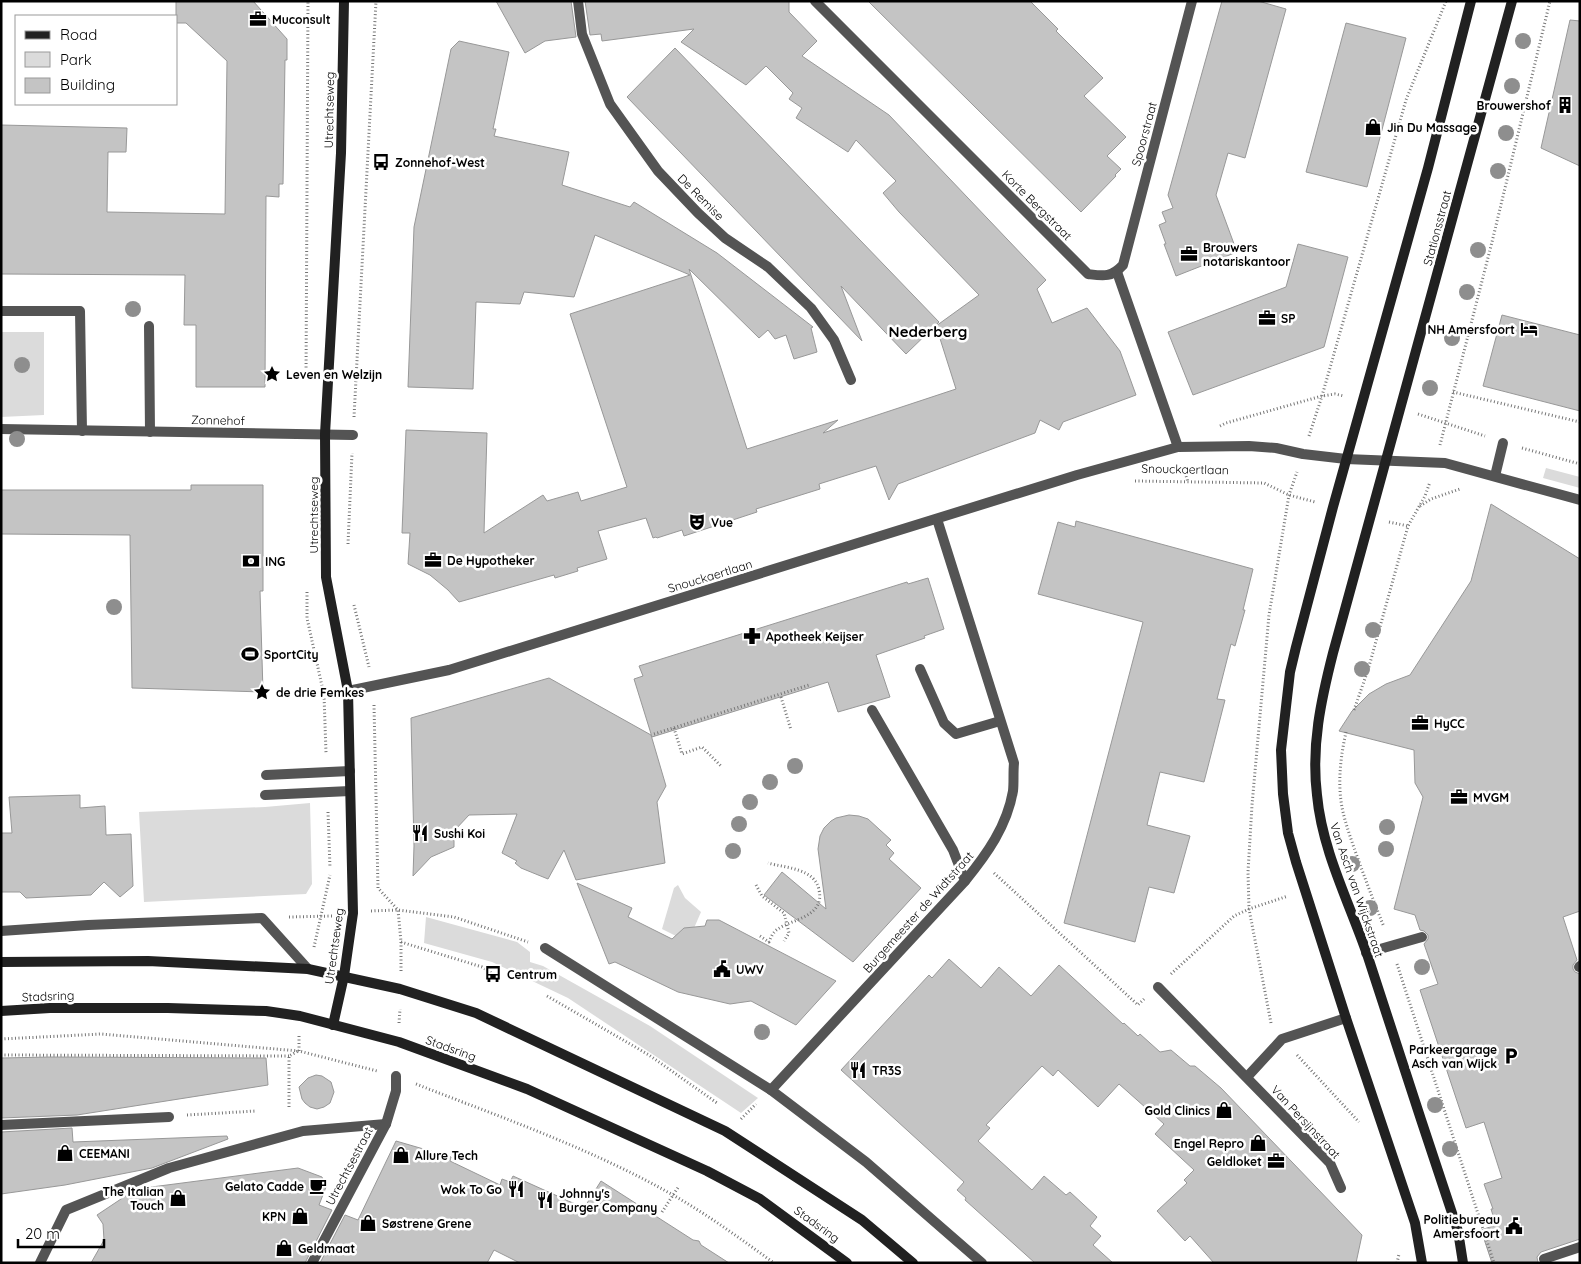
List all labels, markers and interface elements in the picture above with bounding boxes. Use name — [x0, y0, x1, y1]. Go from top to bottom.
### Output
office icon: Muconsult — [248, 9, 268, 29]
place label: Muconsult — [272, 12, 331, 27]
legend — [15, 15, 178, 105]
text: Road — [60, 25, 97, 44]
text: Park — [60, 50, 92, 69]
street label: Utrechtseweg — [321, 71, 337, 149]
text: Building — [60, 75, 115, 94]
building icon: Brouwershof — [1555, 95, 1575, 115]
place label: Brouwershof — [1477, 98, 1552, 113]
street label: Spoorstraat — [1128, 100, 1160, 168]
shop icon: Jin Du Massage — [1363, 117, 1383, 137]
place label: Jin Du Massage — [1387, 120, 1477, 135]
bus stop icon: Zonnehof-West — [371, 152, 391, 172]
place label: Zonnehof-West — [395, 155, 485, 170]
street label: Korte Bergstraat — [999, 167, 1075, 243]
street label: De Remise — [675, 171, 727, 223]
street label: Stationsstraat — [1420, 189, 1454, 267]
place label: Brouwers notariskantoor — [1203, 240, 1290, 269]
office icon: Brouwers notariskantoor — [1179, 244, 1199, 264]
office icon: SP — [1257, 308, 1277, 328]
place label: SP — [1281, 311, 1295, 326]
hotel icon: NH Amersfoort — [1519, 319, 1539, 339]
district label: Nederberg — [889, 322, 967, 341]
place label: NH Amersfoort — [1427, 322, 1515, 337]
place icon: Leven en Welzijn — [262, 364, 282, 384]
place label: Leven en Welzijn — [286, 367, 382, 382]
street label: Zonnehof — [191, 412, 246, 428]
street label: Snouckaertlaan — [1141, 461, 1229, 477]
street label: Utrechtseweg — [306, 477, 321, 553]
theatre icon: Vue — [687, 512, 707, 532]
place label: Vue — [711, 515, 733, 530]
office icon: De Hypotheker — [423, 550, 443, 570]
bank icon: ING — [241, 551, 261, 571]
place label: De Hypotheker — [447, 553, 535, 568]
place label: ING — [265, 554, 285, 569]
street label: Snouckaertlaan — [666, 556, 754, 596]
pharmacy icon: Apotheek Keijser — [742, 626, 762, 646]
place label: Apotheek Keijser — [766, 629, 864, 644]
sports icon: SportCity — [240, 644, 260, 664]
place label: SportCity — [264, 647, 319, 662]
place icon: de drie Femkes — [252, 682, 272, 702]
place label: de drie Femkes — [276, 685, 364, 700]
office icon: HyCC — [1410, 713, 1430, 733]
place label: HyCC — [1434, 716, 1465, 731]
office icon: MVGM — [1449, 787, 1469, 807]
place label: MVGM — [1473, 790, 1509, 805]
street label: Van Asch van Wijckstraat — [1327, 821, 1387, 959]
restaurant icon: Sushi Koi — [410, 823, 430, 843]
place label: Sushi Koi — [434, 826, 485, 841]
street label: Burgemeester de Widtstraat — [860, 848, 976, 976]
street label: Utrechtseweg — [321, 907, 347, 985]
public building icon: UWV — [712, 959, 732, 979]
place label: UWV — [736, 962, 764, 977]
bus stop icon: Centrum — [483, 964, 503, 984]
place label: Centrum — [507, 967, 557, 982]
street label: Stadsring — [21, 988, 75, 1004]
street label: Stadsring — [424, 1032, 478, 1064]
place label: Parkeergarage Asch van Wijck — [1409, 1042, 1497, 1071]
parking icon: Parkeergarage Asch van Wijck — [1501, 1046, 1521, 1066]
restaurant icon: TR3S — [848, 1060, 868, 1080]
place label: TR3S — [872, 1063, 901, 1078]
street label: Van Persijnstraat — [1268, 1082, 1344, 1162]
shop icon: Gold Clinics — [1214, 1100, 1234, 1120]
place label: Gold Clinics — [1145, 1103, 1210, 1118]
street label: Utrechtsestraat — [322, 1124, 376, 1208]
shop icon: Engel Repro — [1248, 1133, 1268, 1153]
place label: Engel Repro — [1174, 1136, 1244, 1151]
shop icon: CEEMANI — [55, 1143, 75, 1163]
shop icon: Allure Tech — [391, 1145, 411, 1165]
place label: CEEMANI — [79, 1146, 130, 1161]
place label: Allure Tech — [415, 1148, 478, 1163]
office icon: Geldloket — [1266, 1151, 1286, 1171]
place label: Geldloket — [1207, 1154, 1262, 1169]
cafe icon: Gelato Cadde — [308, 1176, 328, 1196]
place label: Gelato Cadde — [225, 1179, 304, 1194]
restaurant icon: Wok To Go — [506, 1179, 526, 1199]
place label: Wok To Go — [440, 1182, 503, 1197]
place label: The Italian Touch — [103, 1184, 164, 1213]
place label: Johnny's Burger Company — [559, 1186, 657, 1215]
shop icon: The Italian Touch — [168, 1188, 188, 1208]
restaurant icon: Johnny's Burger Company — [535, 1190, 555, 1210]
street label: Stadsring — [791, 1202, 843, 1246]
shop icon: KPN — [290, 1206, 310, 1226]
place label: KPN — [262, 1209, 286, 1224]
place label: Politiebureau Amersfoort — [1423, 1212, 1500, 1241]
shop icon: Søstrene Grene — [358, 1213, 378, 1233]
scale bar — [18, 1216, 104, 1248]
place label: Søstrene Grene — [382, 1216, 472, 1231]
public building icon: Politiebureau Amersfoort — [1504, 1216, 1524, 1236]
text: 20 m — [25, 1224, 60, 1243]
shop icon: Geldmaat — [274, 1238, 294, 1258]
place label: Geldmaat — [298, 1241, 355, 1256]

